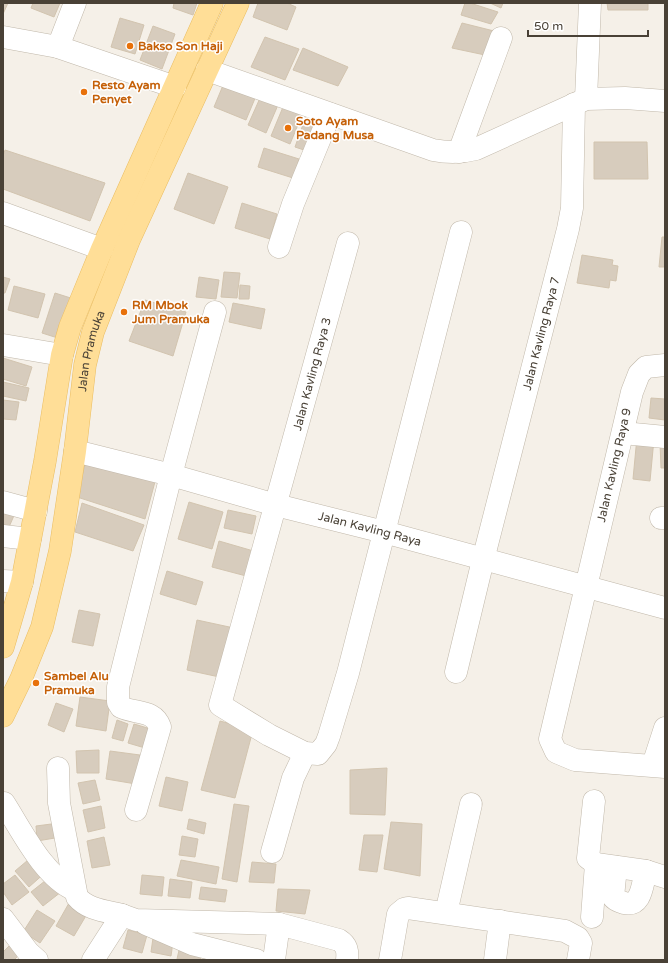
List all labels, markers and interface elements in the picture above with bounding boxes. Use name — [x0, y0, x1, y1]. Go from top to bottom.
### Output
scale bar — [528, 12, 648, 38]
text: 50 m — [534, 19, 563, 33]
place label: Bakso Son Haji — [138, 39, 223, 54]
marker: Bakso Son Haji — [125, 41, 135, 51]
place label: Resto Ayam Penyet — [92, 78, 161, 107]
marker: Resto Ayam Penyet — [79, 87, 89, 97]
place label: Soto Ayam Padang Musa — [296, 114, 374, 143]
marker: Soto Ayam Padang Musa — [283, 123, 293, 133]
street label: Jalan Kavling Raya 7 — [520, 275, 562, 392]
place label: RM Mbok Jum Pramuka — [131, 298, 210, 326]
marker: RM Mbok Jum Pramuka — [119, 307, 129, 317]
street label: Jalan Pramuka — [75, 308, 108, 392]
street label: Jalan Kavling Raya 3 — [290, 316, 334, 432]
street label: Jalan Kavling Raya 9 — [594, 407, 634, 523]
street label: Jalan Kavling Raya — [317, 509, 423, 549]
place label: Sambel Alu Pramuka — [44, 669, 109, 697]
marker: Sambel Alu Pramuka — [31, 678, 41, 688]

